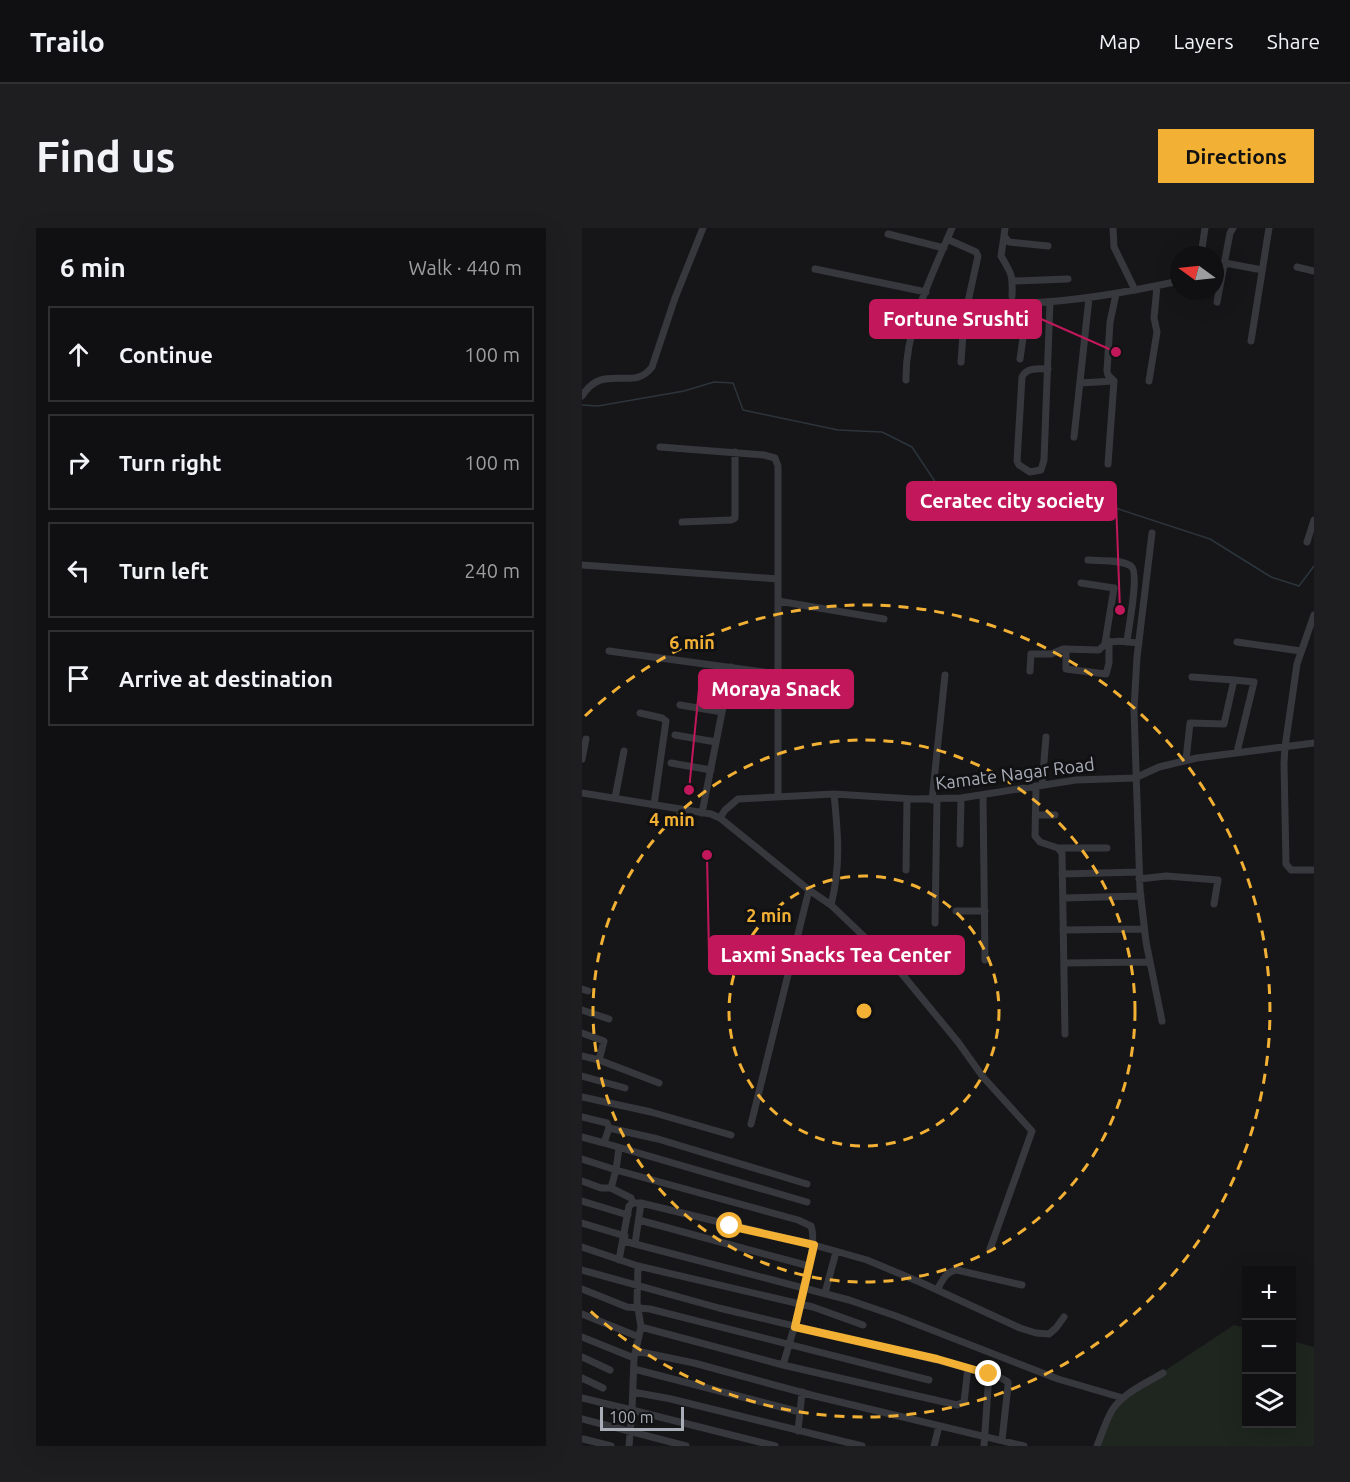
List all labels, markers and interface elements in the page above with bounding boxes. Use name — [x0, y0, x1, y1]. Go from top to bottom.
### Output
text: Trailo — [30, 26, 105, 57]
text: Map — [1099, 29, 1140, 53]
text: Layers — [1173, 29, 1234, 53]
text: Share — [1267, 29, 1320, 53]
button: Directions — [1158, 129, 1314, 183]
text: Find us — [36, 133, 175, 180]
north arrow — [1170, 246, 1224, 300]
text: 6 min — [60, 253, 126, 282]
text: Walk · 440 m — [409, 256, 522, 279]
callout: Fortune Srushti — [870, 300, 1041, 338]
text: Fortune Srushti — [883, 307, 1029, 330]
icon: ahead — [62, 338, 95, 371]
text: Continue — [119, 342, 213, 367]
text: 100 m — [464, 343, 520, 366]
icon: right — [62, 446, 95, 479]
text: Turn right — [119, 450, 221, 475]
text: 100 m — [464, 451, 520, 474]
callout: Ceratec city society — [907, 482, 1116, 520]
text: Ceratec city society — [920, 489, 1105, 512]
icon: left — [62, 554, 95, 587]
text: Turn left — [119, 558, 209, 583]
text: 240 m — [464, 559, 520, 582]
text: 6 min — [669, 632, 715, 652]
icon: arrive — [62, 662, 95, 695]
text: Arrive at destination — [119, 666, 333, 691]
callout: Moraya Snack — [699, 670, 853, 708]
text: Moraya Snack — [711, 677, 841, 700]
street label: Kamate Nagar Road — [934, 753, 1096, 793]
text: 4 min — [649, 809, 695, 829]
text: 2 min — [746, 905, 792, 925]
callout: Laxmi Snacks Tea Center — [709, 936, 964, 974]
text: Laxmi Snacks Tea Center — [720, 943, 952, 966]
centre of rings — [854, 1001, 874, 1021]
route start — [716, 1212, 742, 1238]
map controls — [1242, 1266, 1296, 1428]
button: + — [1242, 1266, 1296, 1320]
button: − — [1242, 1320, 1296, 1374]
route end — [975, 1360, 1001, 1386]
button: layers — [1242, 1374, 1296, 1428]
scale bar — [600, 1404, 684, 1432]
text: 100 m — [609, 1408, 654, 1426]

